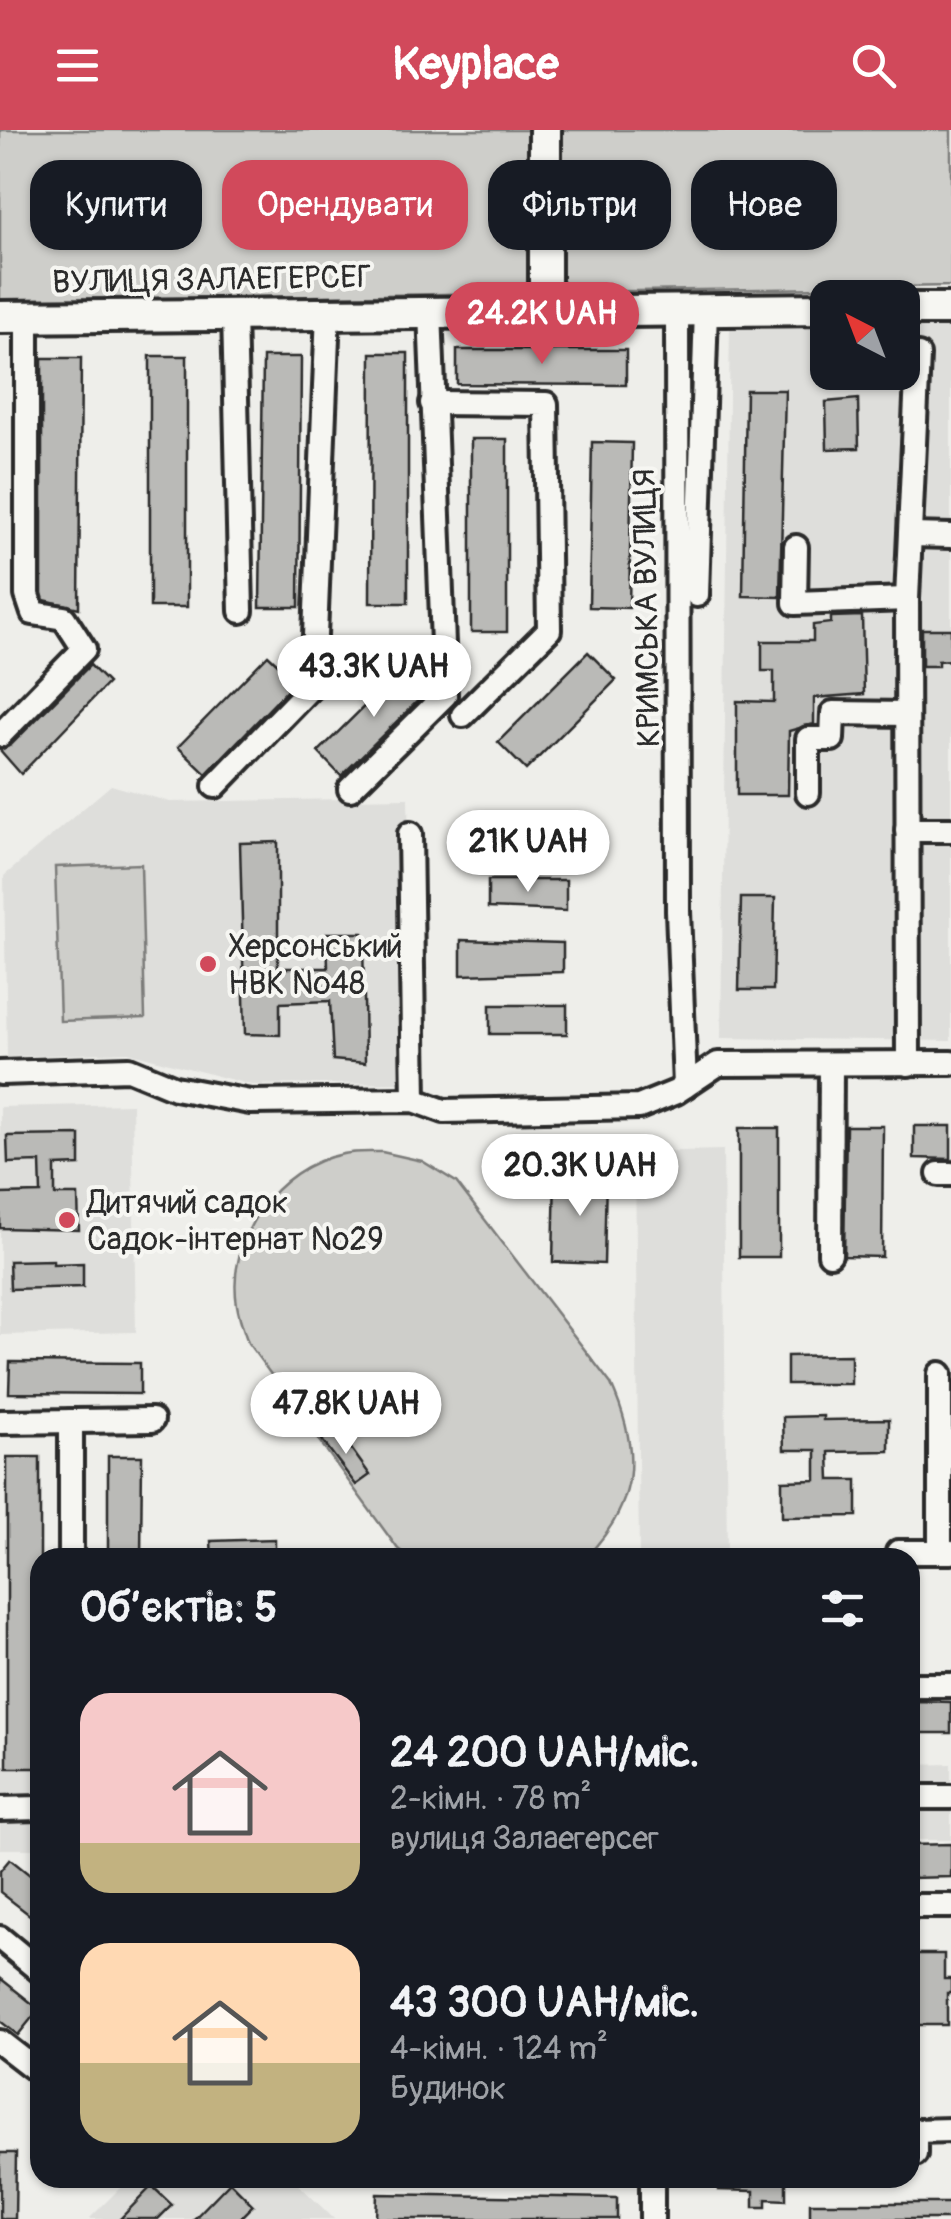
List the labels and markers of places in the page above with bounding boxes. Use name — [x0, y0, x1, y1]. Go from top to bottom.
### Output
pin: 24.2K UAH — [428, 282, 656, 367]
pin: 43.3K UAH — [260, 635, 488, 720]
pin: 21K UAH — [436, 810, 620, 895]
place label: Херсонський НВК №48 — [228, 927, 403, 1004]
marker: Херсонський НВК №48 — [197, 953, 219, 975]
pin: 20.3K UAH — [466, 1134, 694, 1219]
place label: Дитячий садок Садок-інтернат №29 — [86, 1183, 384, 1260]
marker: Дитячий садок Садок-інтернат №29 — [56, 1209, 78, 1231]
pin: 47.8K UAH — [232, 1372, 460, 1457]

